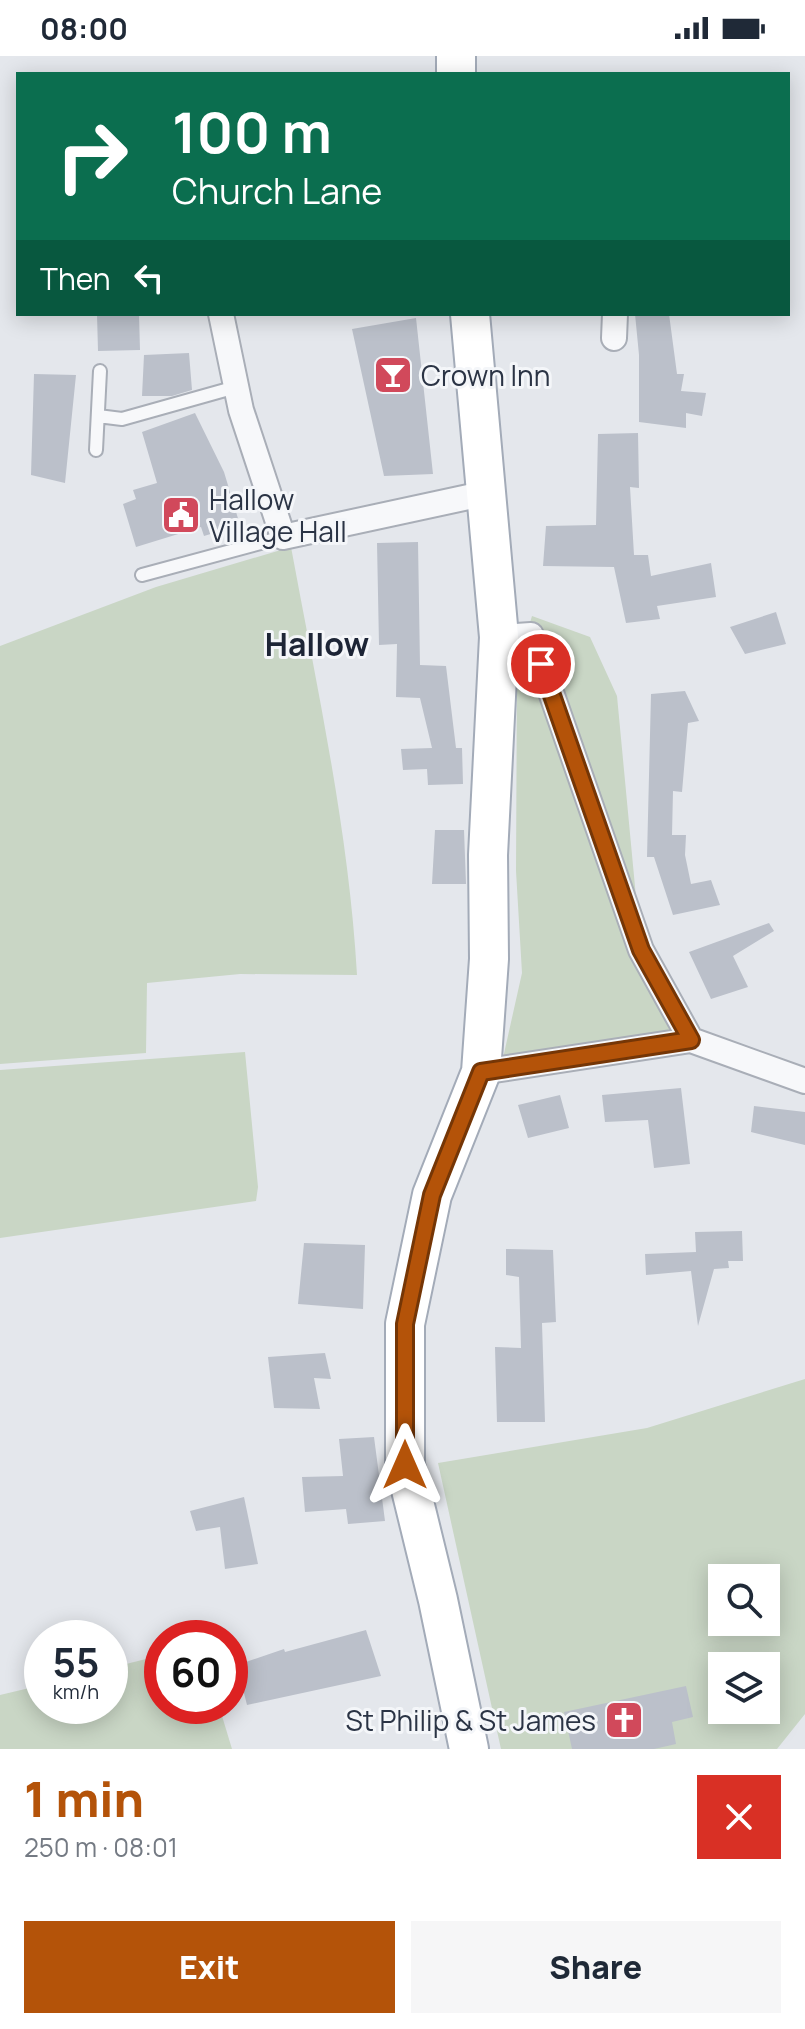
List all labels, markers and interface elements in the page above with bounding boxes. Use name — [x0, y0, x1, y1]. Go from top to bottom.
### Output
text: 08:00 — [40, 8, 128, 49]
text: 100 m — [172, 93, 332, 170]
icon: right — [40, 104, 144, 208]
text: Church Lane — [172, 166, 382, 215]
icon: left — [127, 256, 171, 300]
text: Then — [40, 258, 111, 299]
bar icon: Crown Inn — [372, 354, 414, 396]
place label: Crown Inn — [421, 356, 550, 394]
place label: Hallow Village Hall — [209, 480, 347, 550]
public building icon: Hallow Village Hall — [160, 494, 202, 536]
district label: Hallow — [265, 622, 369, 666]
pin — [507, 630, 575, 698]
icon: arrive — [519, 642, 563, 686]
position arrow — [363, 1423, 447, 1507]
map controls — [708, 1564, 780, 1724]
button: search — [708, 1564, 780, 1636]
speed limit sign: 60 — [144, 1620, 248, 1724]
text: 55 — [53, 1634, 99, 1689]
button: layers — [708, 1652, 780, 1724]
text: km/h — [53, 1678, 99, 1705]
church icon: St Philip & St James — [603, 1699, 645, 1741]
place label: St Philip & St James — [345, 1701, 596, 1739]
text: 1 min — [24, 1766, 144, 1831]
button: close — [697, 1775, 781, 1859]
text: 250 m · 08:01 — [24, 1829, 178, 1865]
button: Exit — [24, 1921, 395, 2013]
button: Share — [411, 1921, 781, 2013]

